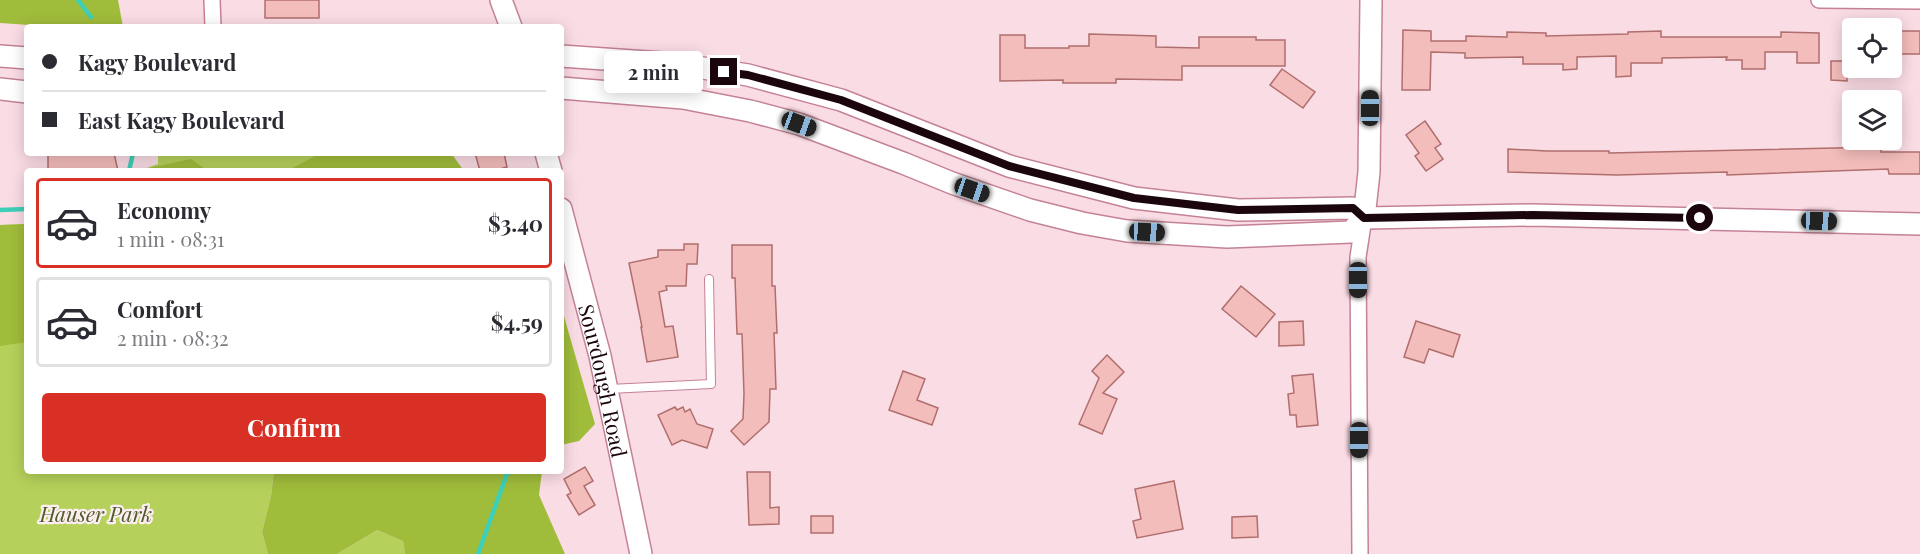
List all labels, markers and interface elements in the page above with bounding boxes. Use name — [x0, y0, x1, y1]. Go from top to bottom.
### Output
map controls — [1842, 18, 1902, 150]
button: locate — [1842, 18, 1902, 78]
text: Kagy Boulevard — [78, 47, 236, 77]
callout: 2 min — [604, 51, 703, 93]
text: 2 min — [628, 58, 679, 85]
route end — [710, 58, 737, 85]
car — [1361, 90, 1379, 126]
button: layers — [1842, 90, 1902, 150]
text: East Kagy Boulevard — [78, 105, 285, 135]
car — [779, 109, 819, 139]
car — [952, 176, 992, 204]
text: Economy — [117, 195, 211, 225]
icon: car — [45, 196, 99, 250]
route start — [1686, 204, 1713, 231]
text: $3.40 — [488, 208, 543, 238]
car — [1801, 211, 1837, 231]
car — [1129, 222, 1165, 242]
text: 1 min · 08:31 — [117, 225, 224, 252]
car — [1349, 262, 1367, 298]
text: Comfort — [117, 294, 203, 324]
icon: car — [45, 295, 99, 349]
street label: Sourdough Road — [573, 301, 635, 460]
text: $4.59 — [491, 307, 543, 337]
text: 2 min · 08:32 — [117, 324, 229, 351]
button: Confirm — [42, 393, 546, 462]
car — [1350, 422, 1368, 458]
park label: Hauser Park — [39, 499, 152, 527]

